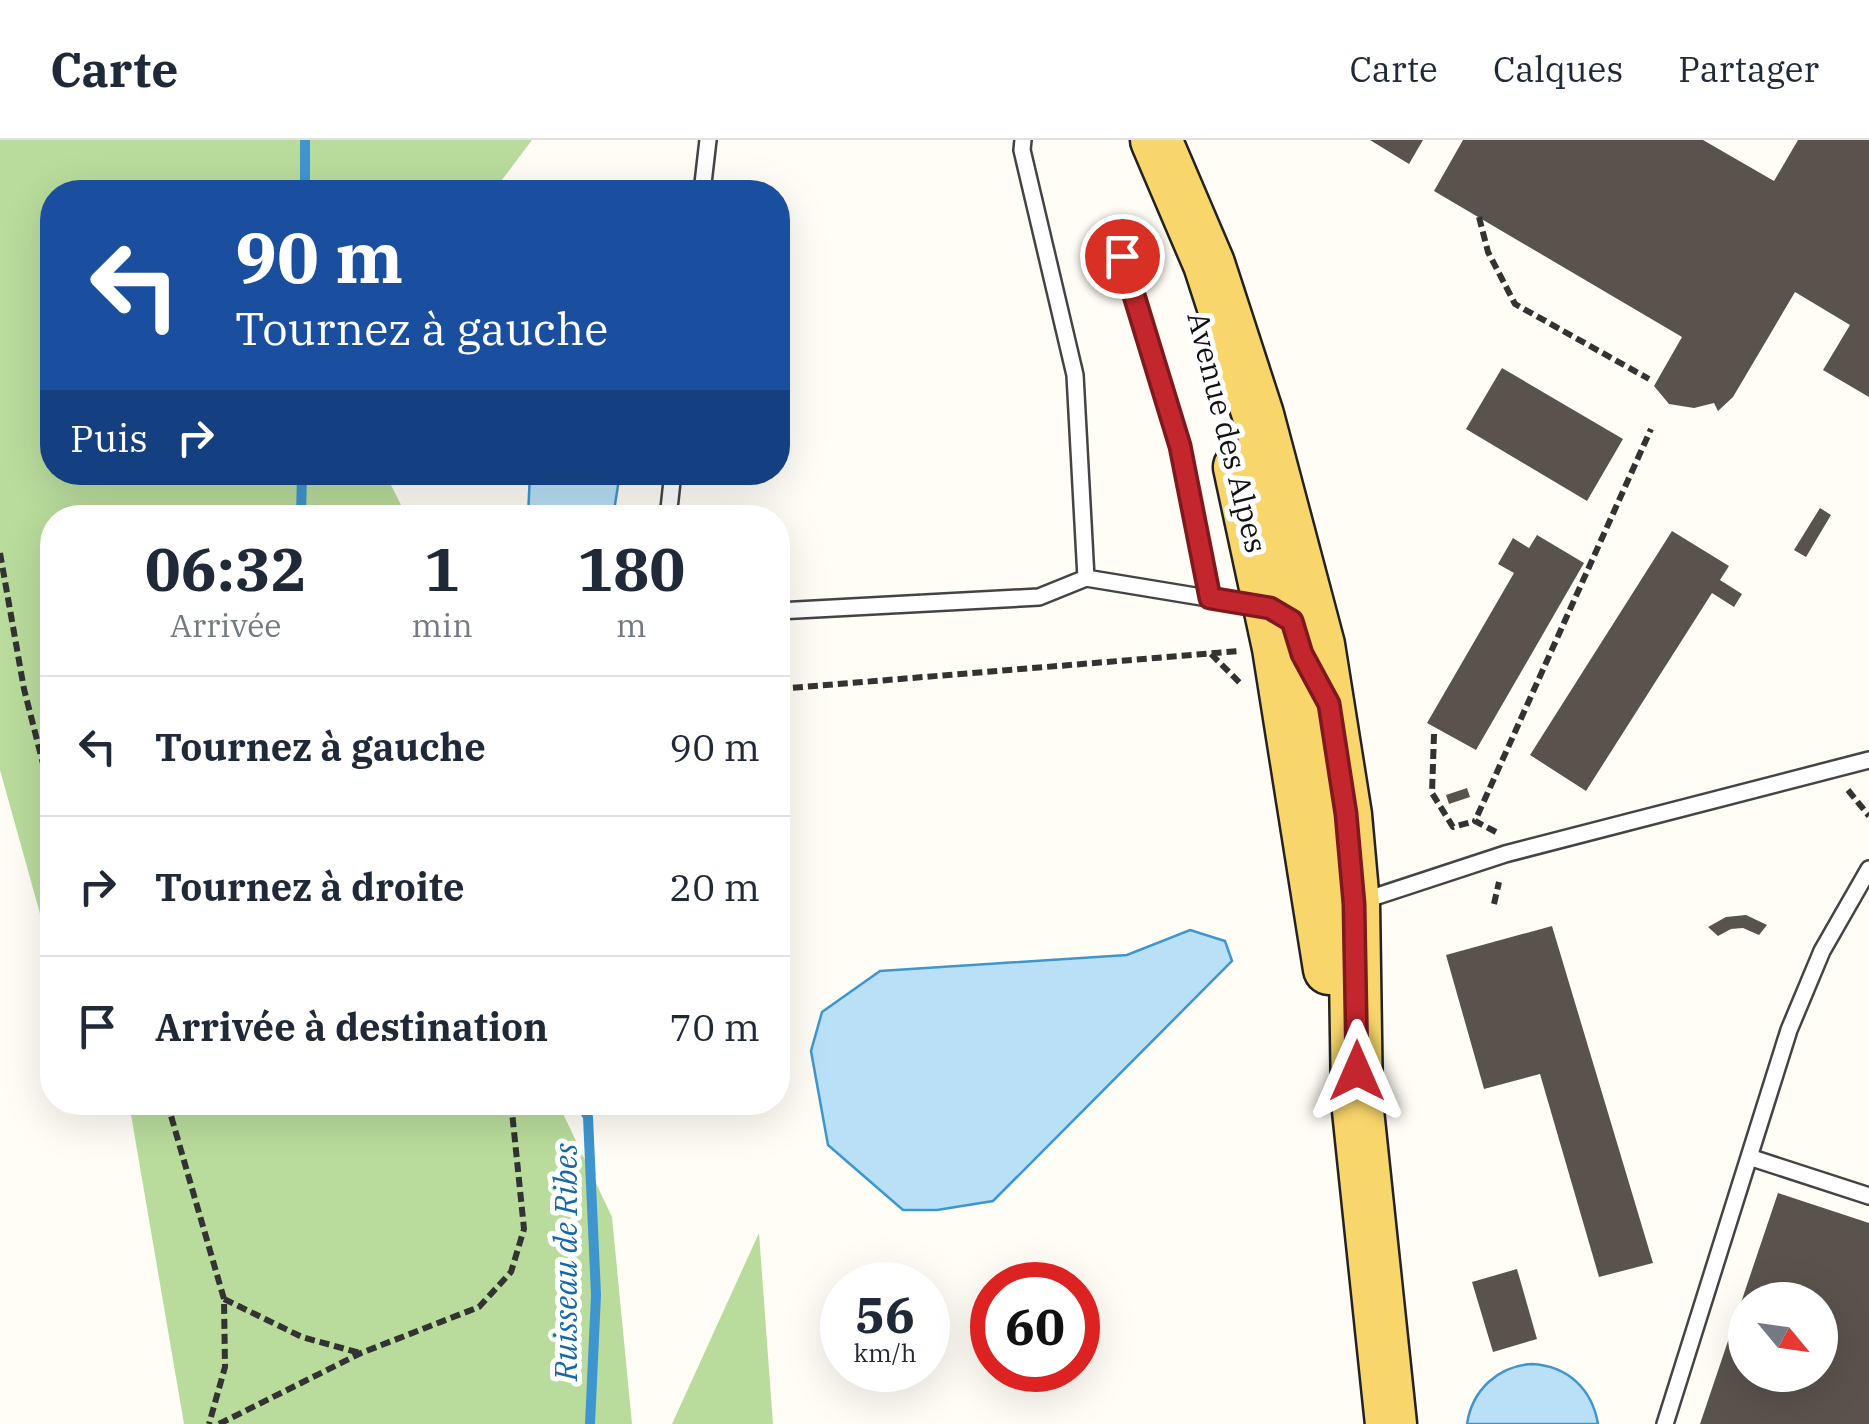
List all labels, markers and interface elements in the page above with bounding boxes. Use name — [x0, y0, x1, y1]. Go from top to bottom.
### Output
text: Carte — [50, 38, 178, 100]
text: Carte — [1349, 46, 1438, 92]
text: Calques — [1493, 46, 1623, 92]
text: Partager — [1678, 46, 1819, 92]
text: 90 m — [235, 211, 403, 302]
pin — [1080, 214, 1165, 299]
icon: left — [70, 220, 200, 350]
icon: arrive — [1095, 229, 1150, 284]
text: Tournez à gauche — [235, 299, 608, 357]
street label: Avenue des Alpes — [1179, 307, 1277, 557]
icon: right — [168, 410, 223, 465]
text: Puis — [70, 413, 148, 462]
text: 06:32 — [145, 529, 307, 608]
text: 1 — [424, 529, 460, 608]
text: 180 — [577, 529, 685, 608]
text: Arrivée — [170, 604, 282, 646]
text: min — [412, 604, 473, 646]
text: m — [616, 604, 647, 646]
icon: left — [70, 719, 125, 774]
text: Tournez à gauche — [155, 722, 486, 771]
text: 90 m — [669, 722, 760, 771]
icon: right — [70, 859, 125, 914]
text: Tournez à droite — [155, 862, 464, 911]
text: 20 m — [669, 862, 760, 911]
icon: arrive — [70, 999, 125, 1054]
text: Arrivée à destination — [155, 1002, 548, 1051]
text: 70 m — [669, 1002, 760, 1051]
position arrow — [1305, 1019, 1409, 1123]
water label: Ruisseau de Ribes — [544, 1143, 586, 1382]
speed limit sign: 60 — [970, 1262, 1100, 1392]
text: 56 — [855, 1282, 915, 1347]
north arrow — [1728, 1282, 1838, 1392]
map controls — [1728, 1282, 1838, 1392]
text: km/h — [853, 1336, 917, 1369]

